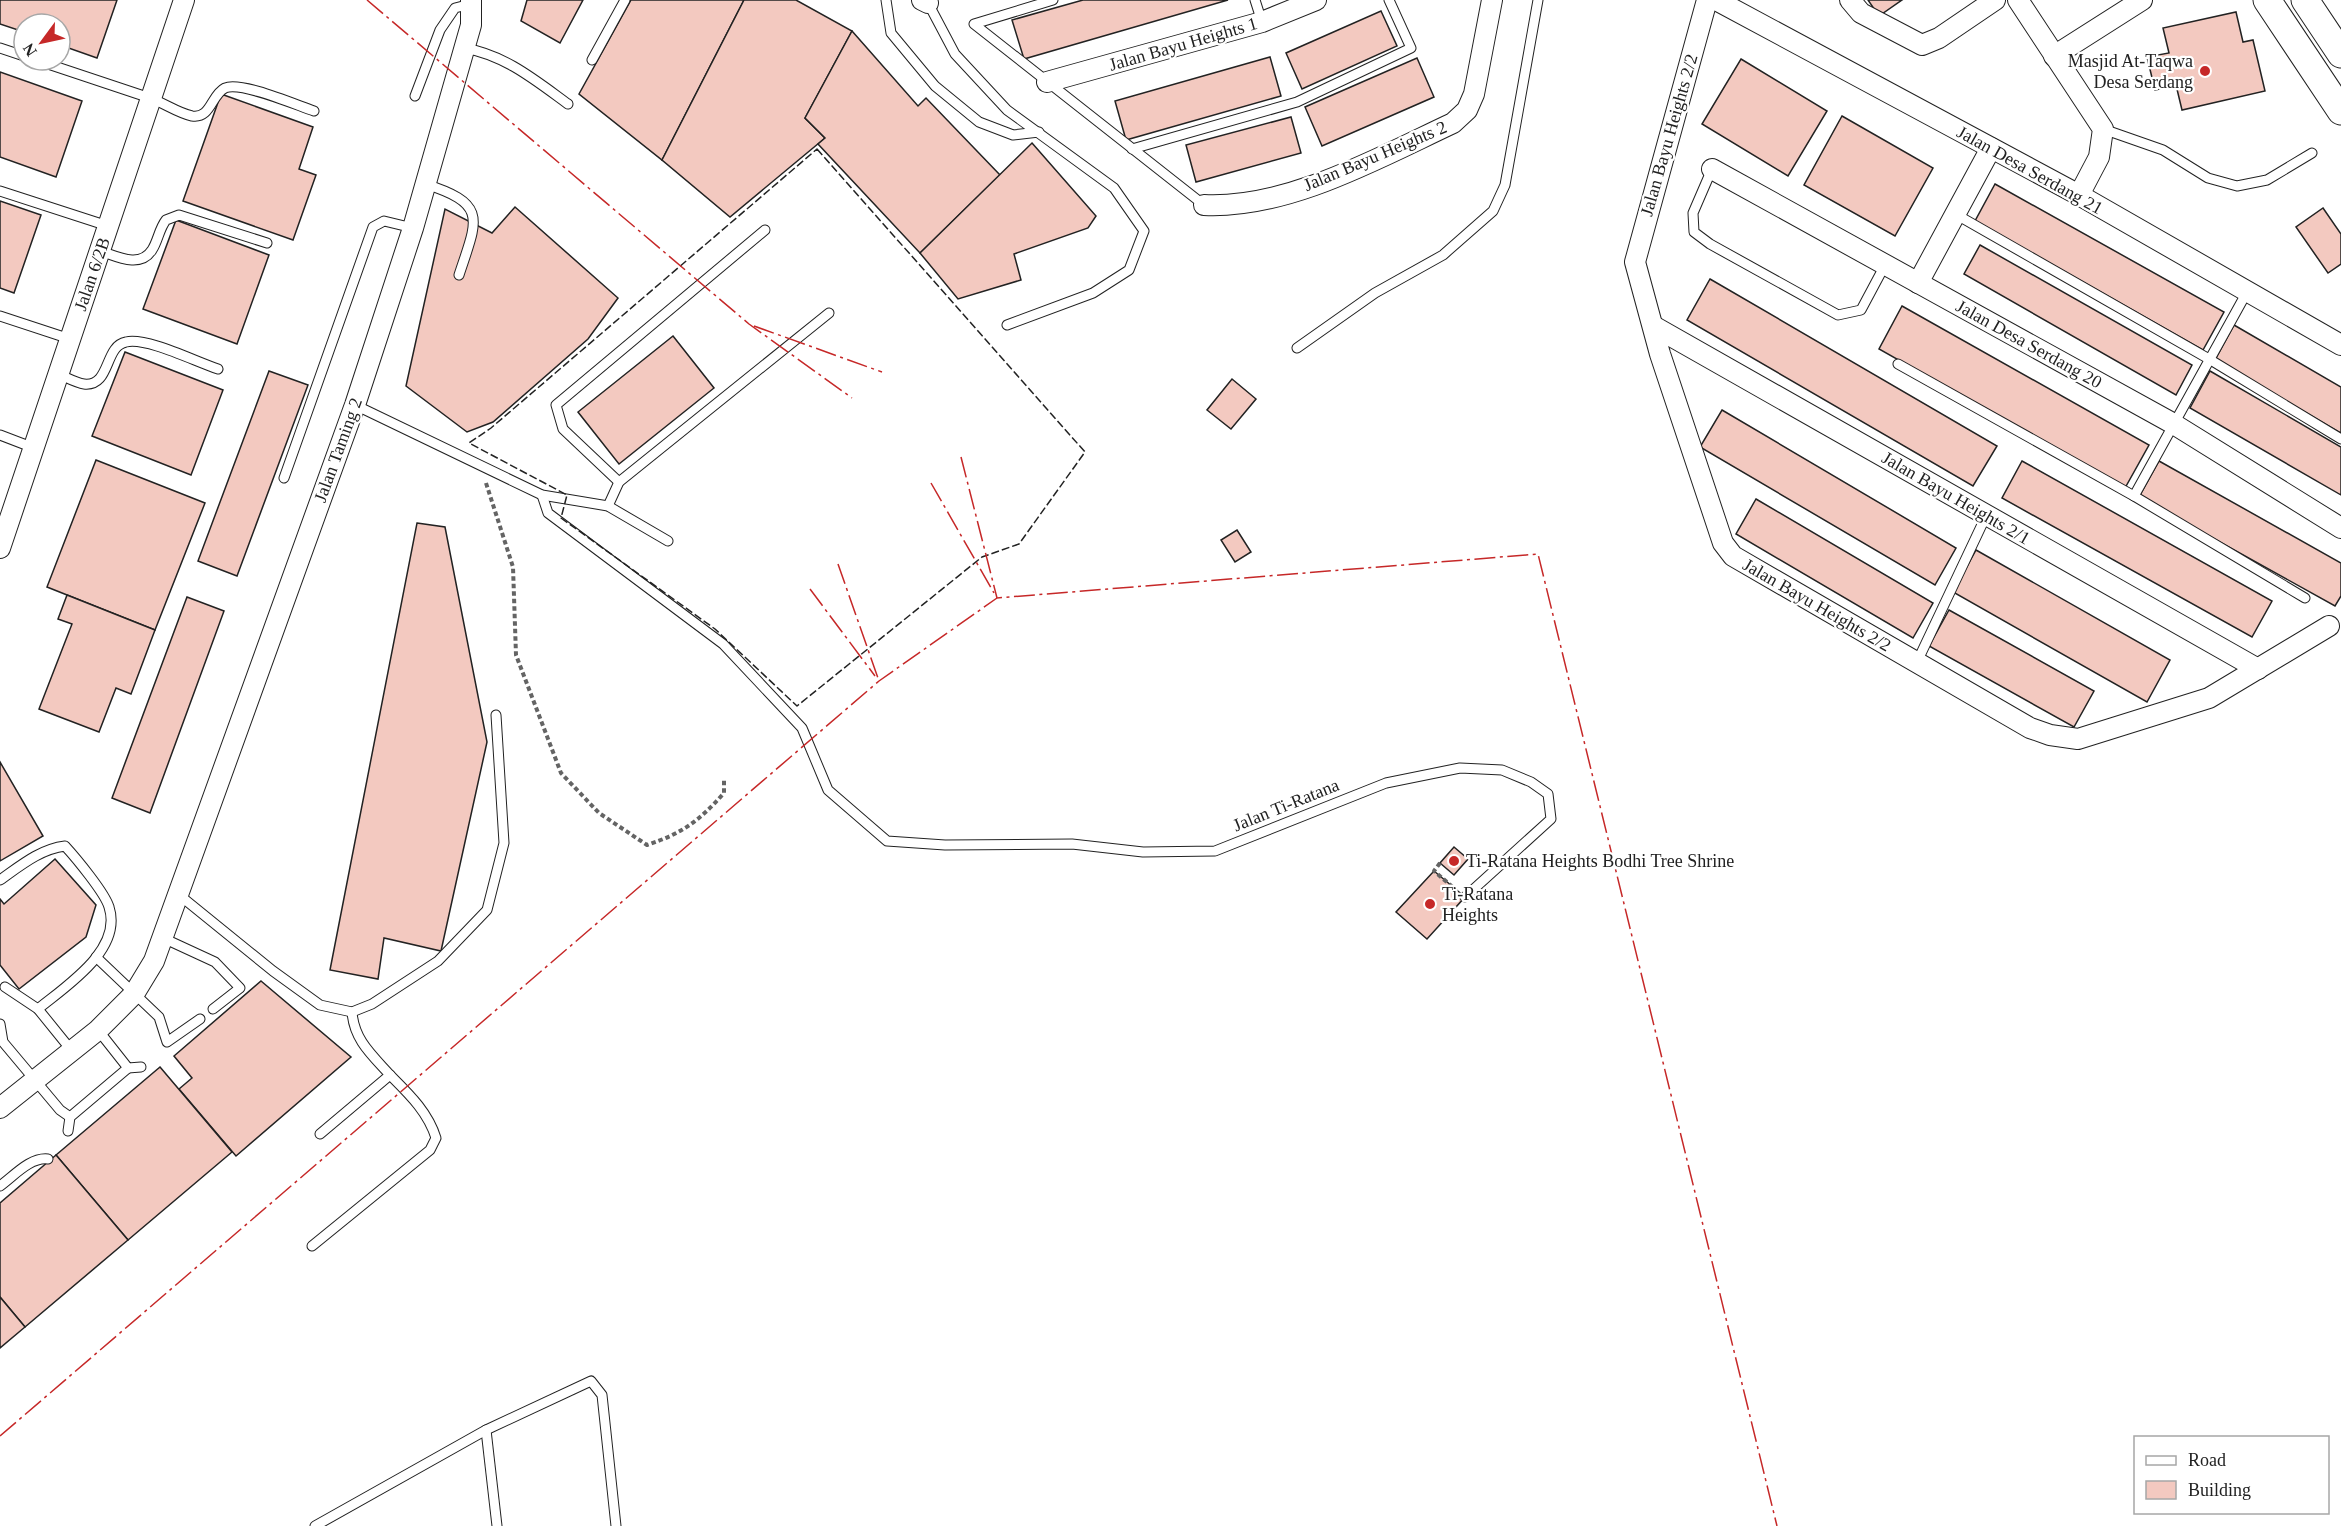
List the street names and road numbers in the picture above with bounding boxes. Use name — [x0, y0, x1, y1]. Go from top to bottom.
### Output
street label: Jalan Bayu Heights 1 — [1106, 13, 1260, 75]
street label: Jalan Bayu Heights 2/2 — [1636, 52, 1702, 218]
street label: Jalan Bayu Heights 2 — [1300, 117, 1450, 195]
street label: Jalan Desa Serdang 21 — [1954, 122, 2106, 218]
street label: Jalan 6/2B — [70, 235, 114, 313]
street label: Jalan Desa Serdang 20 — [1953, 296, 2105, 392]
street label: Jalan Taming 2 — [310, 395, 366, 505]
street label: Jalan Bayu Heights 2/1 — [1878, 447, 2034, 549]
street label: Jalan Bayu Heights 2/2 — [1739, 554, 1895, 656]
street label: Jalan Ti-Ratana — [1230, 775, 1342, 835]

